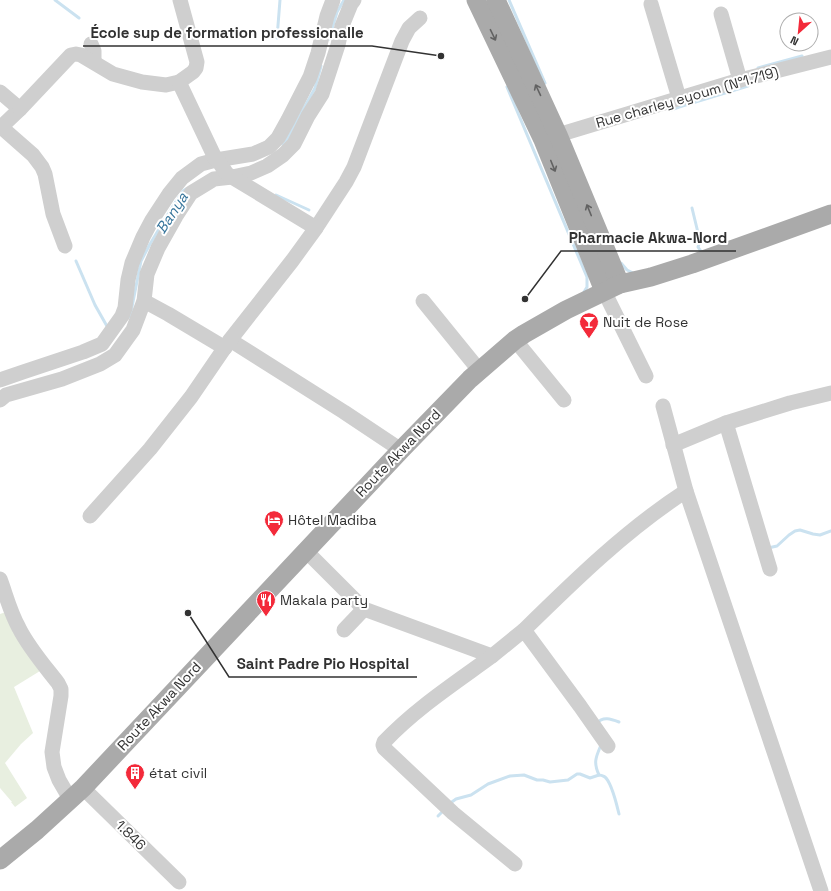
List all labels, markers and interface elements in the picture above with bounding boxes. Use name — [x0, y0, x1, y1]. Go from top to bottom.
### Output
north arrow — [779, 12, 819, 52]
callout: École sup de formation professionalle — [83, 19, 372, 46]
text: École sup de formation professionalle — [90, 23, 364, 42]
one-way arrow — [490, 29, 497, 41]
text: N — [788, 33, 801, 49]
street label: Rue charley eyoum (N°1.719) — [594, 62, 780, 132]
one-way arrow — [533, 85, 541, 97]
one-way arrow — [550, 159, 558, 171]
water label: Banya — [151, 188, 192, 237]
one-way arrow — [585, 204, 592, 216]
callout: Pharmacie Akwa-Nord — [561, 224, 736, 251]
text: Pharmacie Akwa-Nord — [569, 228, 727, 247]
bar icon: Nuit de Rose — [578, 311, 600, 339]
place label: Nuit de Rose — [603, 313, 688, 331]
street label: Route Akwa Nord — [352, 405, 444, 501]
hotel icon: Hôtel Madiba — [263, 509, 285, 537]
place label: Hôtel Madiba — [288, 511, 377, 529]
restaurant icon: Makala party — [255, 589, 277, 617]
place label: Makala party — [280, 591, 368, 609]
callout: Saint Padre Pio Hospital — [229, 650, 417, 677]
text: Saint Padre Pio Hospital — [237, 654, 409, 673]
street label: Route Akwa Nord — [113, 658, 205, 754]
building icon: état civil — [124, 762, 146, 790]
place label: état civil — [149, 764, 207, 782]
street label: 1.846 — [112, 816, 150, 854]

